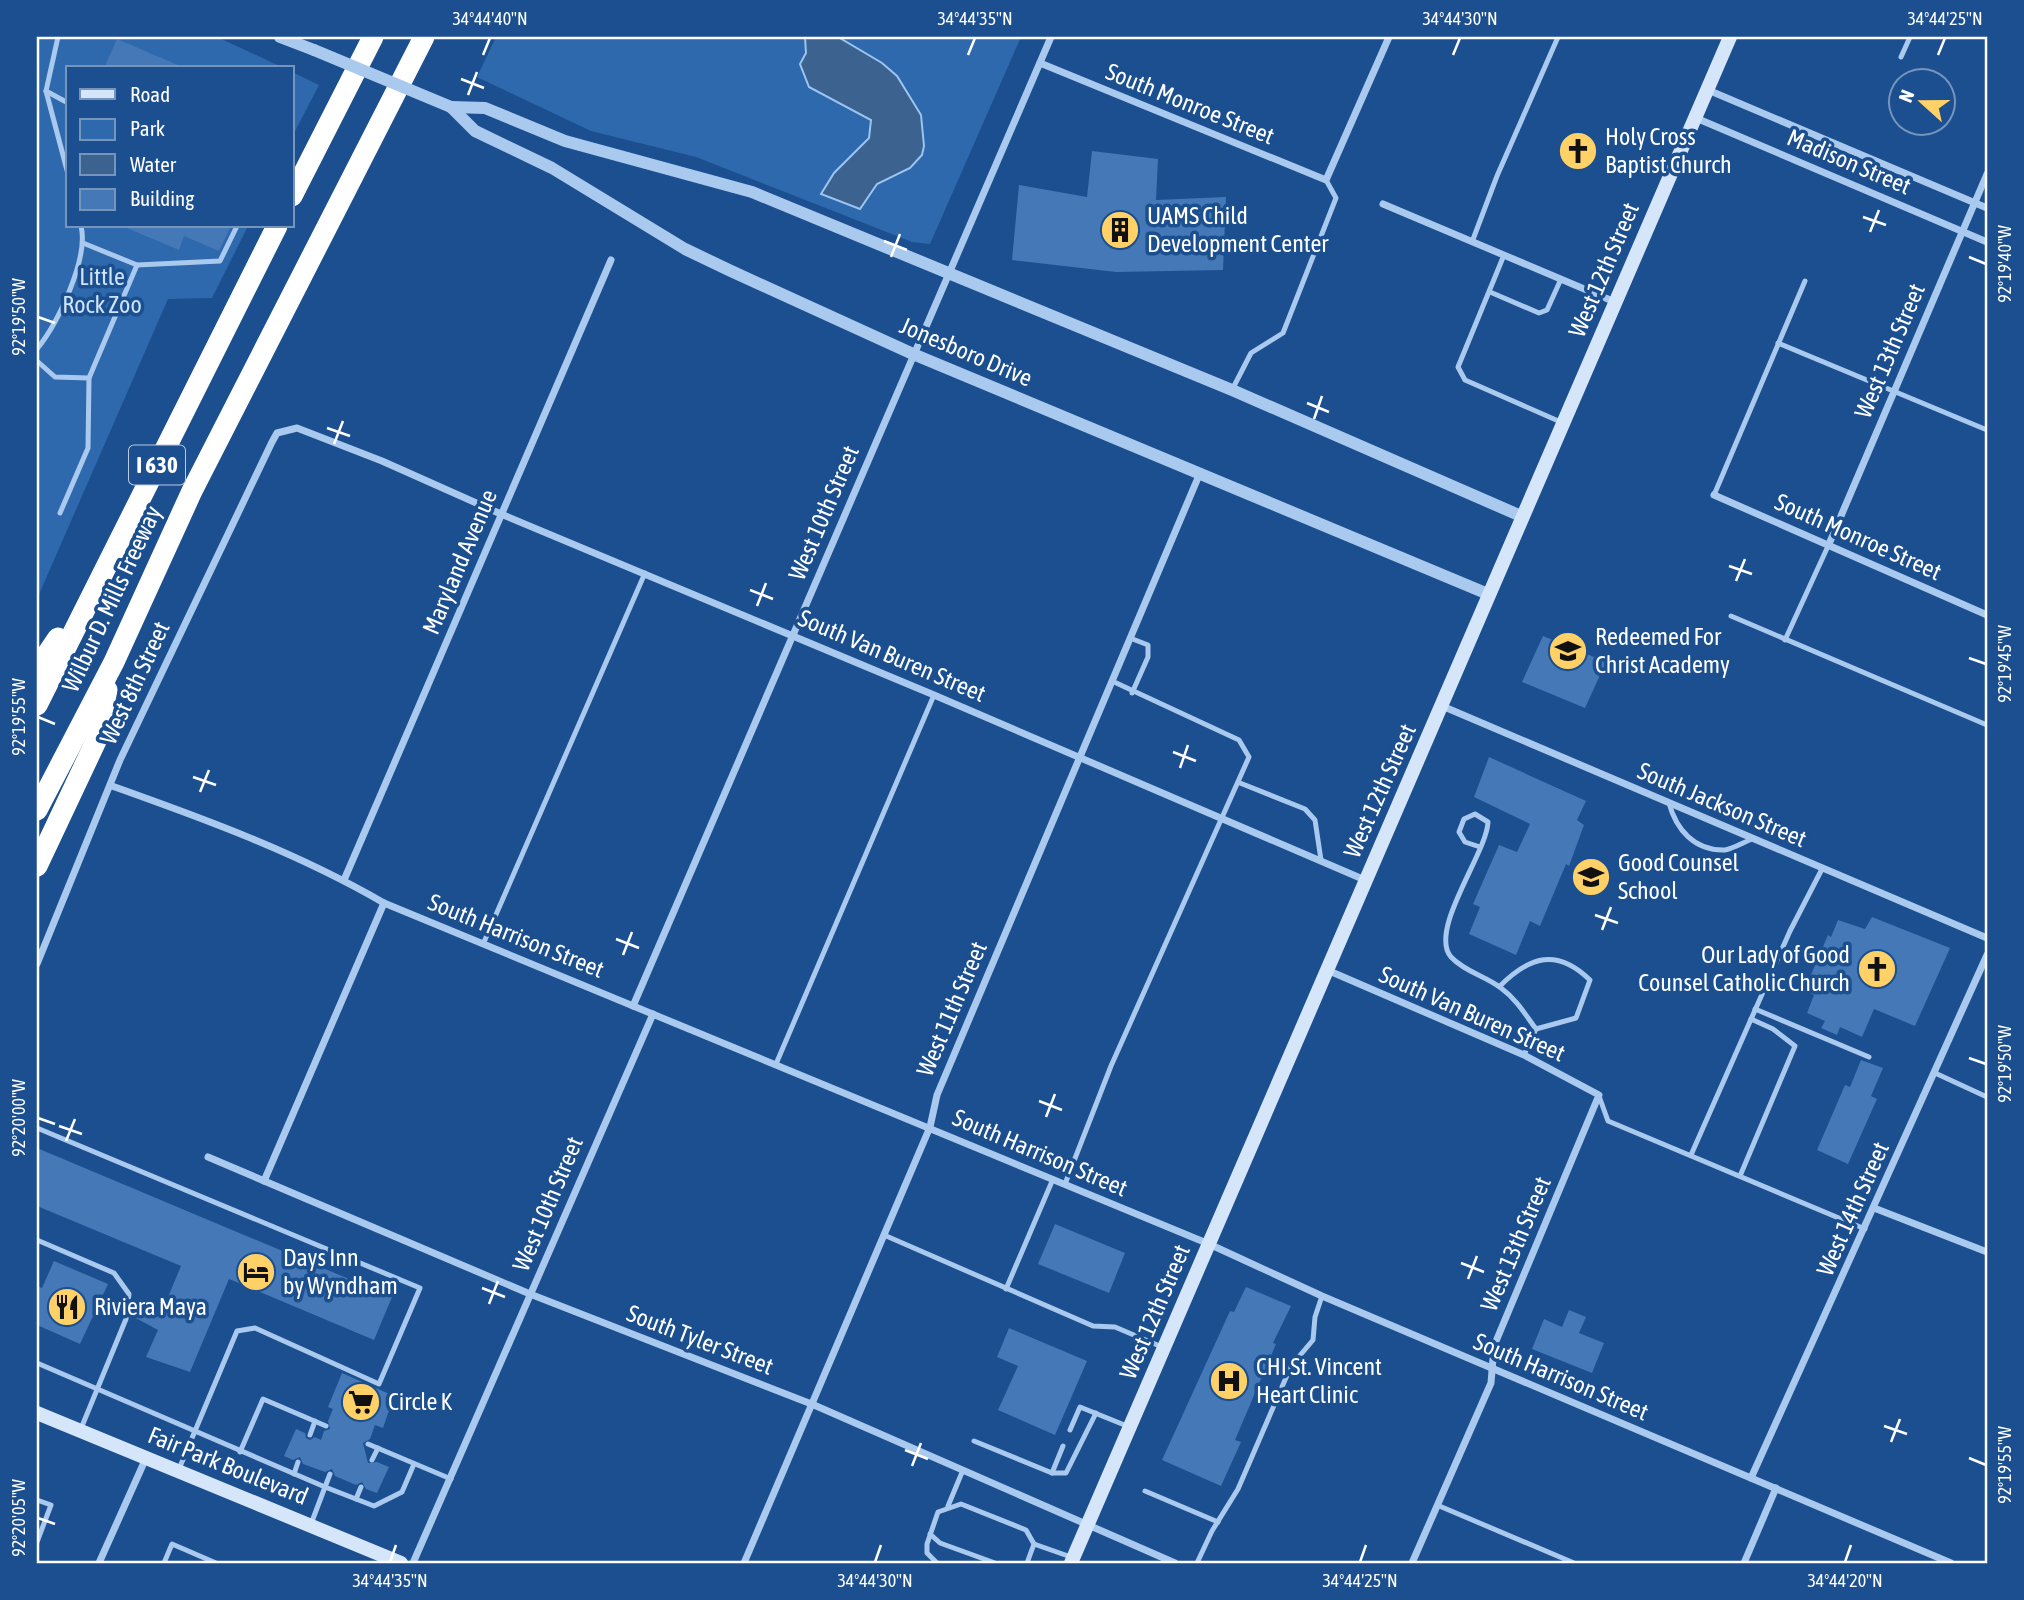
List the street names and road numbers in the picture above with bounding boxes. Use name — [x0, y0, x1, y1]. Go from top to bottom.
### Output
street label: South Monroe Street — [1102, 57, 1278, 150]
street label: Madison Street — [1783, 123, 1915, 200]
street label: West 12th Street — [1563, 198, 1644, 341]
street label: West 13th Street — [1849, 279, 1930, 422]
street label: Jonesboro Drive — [896, 312, 1036, 391]
street label: West 10th Street — [783, 441, 864, 584]
road number: I 630 — [129, 446, 185, 485]
street label: Maryland Avenue — [417, 485, 502, 638]
street label: South Monroe Street — [1771, 488, 1946, 585]
street label: Wilbur D. Mills Freeway — [57, 501, 167, 696]
street label: South Van Buren Street — [795, 604, 990, 707]
street label: West 8th Street — [94, 617, 175, 748]
street label: West 12th Street — [1338, 720, 1421, 862]
street label: South Jackson Street — [1634, 757, 1811, 852]
street label: South Harrison Street — [424, 888, 608, 983]
street label: West 11th Street — [911, 937, 992, 1080]
street label: South Van Buren Street — [1375, 960, 1569, 1067]
street label: South Harrison Street — [949, 1104, 1132, 1202]
street label: West 10th Street — [507, 1132, 588, 1275]
street label: West 14th Street — [1811, 1138, 1894, 1280]
street label: West 13th Street — [1475, 1172, 1556, 1315]
street label: West 12th Street — [1114, 1240, 1195, 1383]
street label: South Tyler Street — [623, 1299, 777, 1380]
street label: South Harrison Street — [1470, 1328, 1653, 1426]
street label: Fair Park Boulevard — [144, 1421, 312, 1510]

